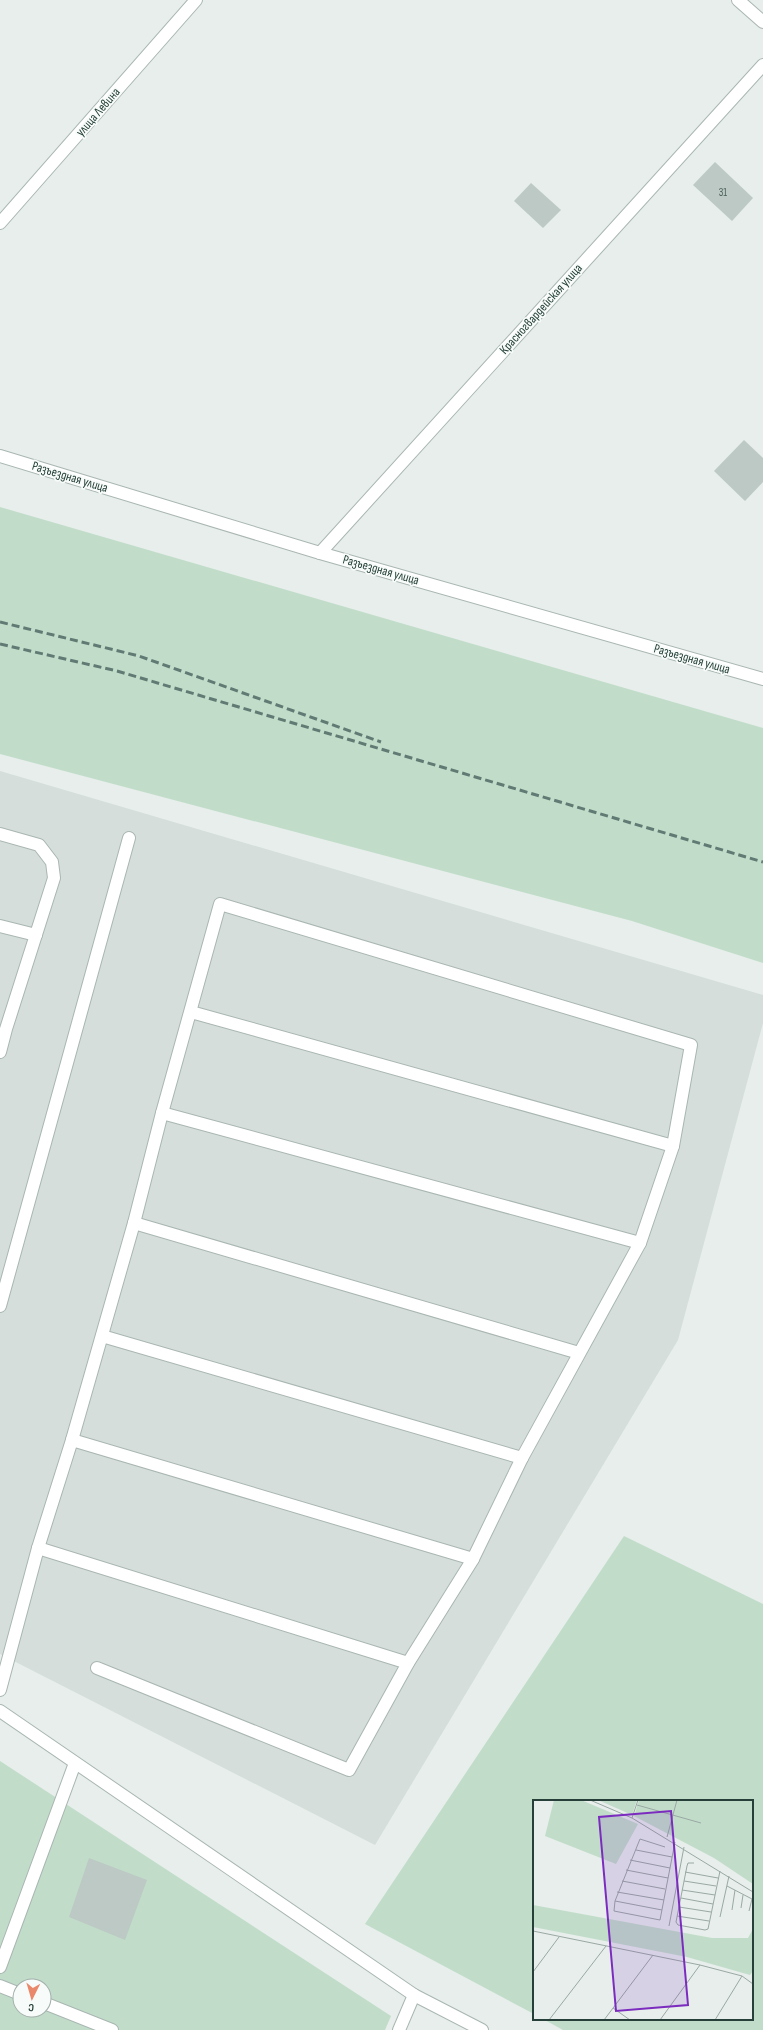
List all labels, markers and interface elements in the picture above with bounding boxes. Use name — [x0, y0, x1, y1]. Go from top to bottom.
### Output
street label: улица Левина — [72, 84, 124, 140]
house number: 31 — [719, 186, 727, 199]
street label: Красногвардейская улица — [496, 260, 586, 358]
street label: Разъездная улица — [30, 458, 110, 496]
street label: Разъездная улица — [341, 551, 421, 589]
street label: Разъездная улица — [652, 640, 732, 678]
inset map — [533, 1800, 753, 2020]
north arrow — [12, 1978, 52, 2018]
text: С — [27, 2001, 35, 2014]

